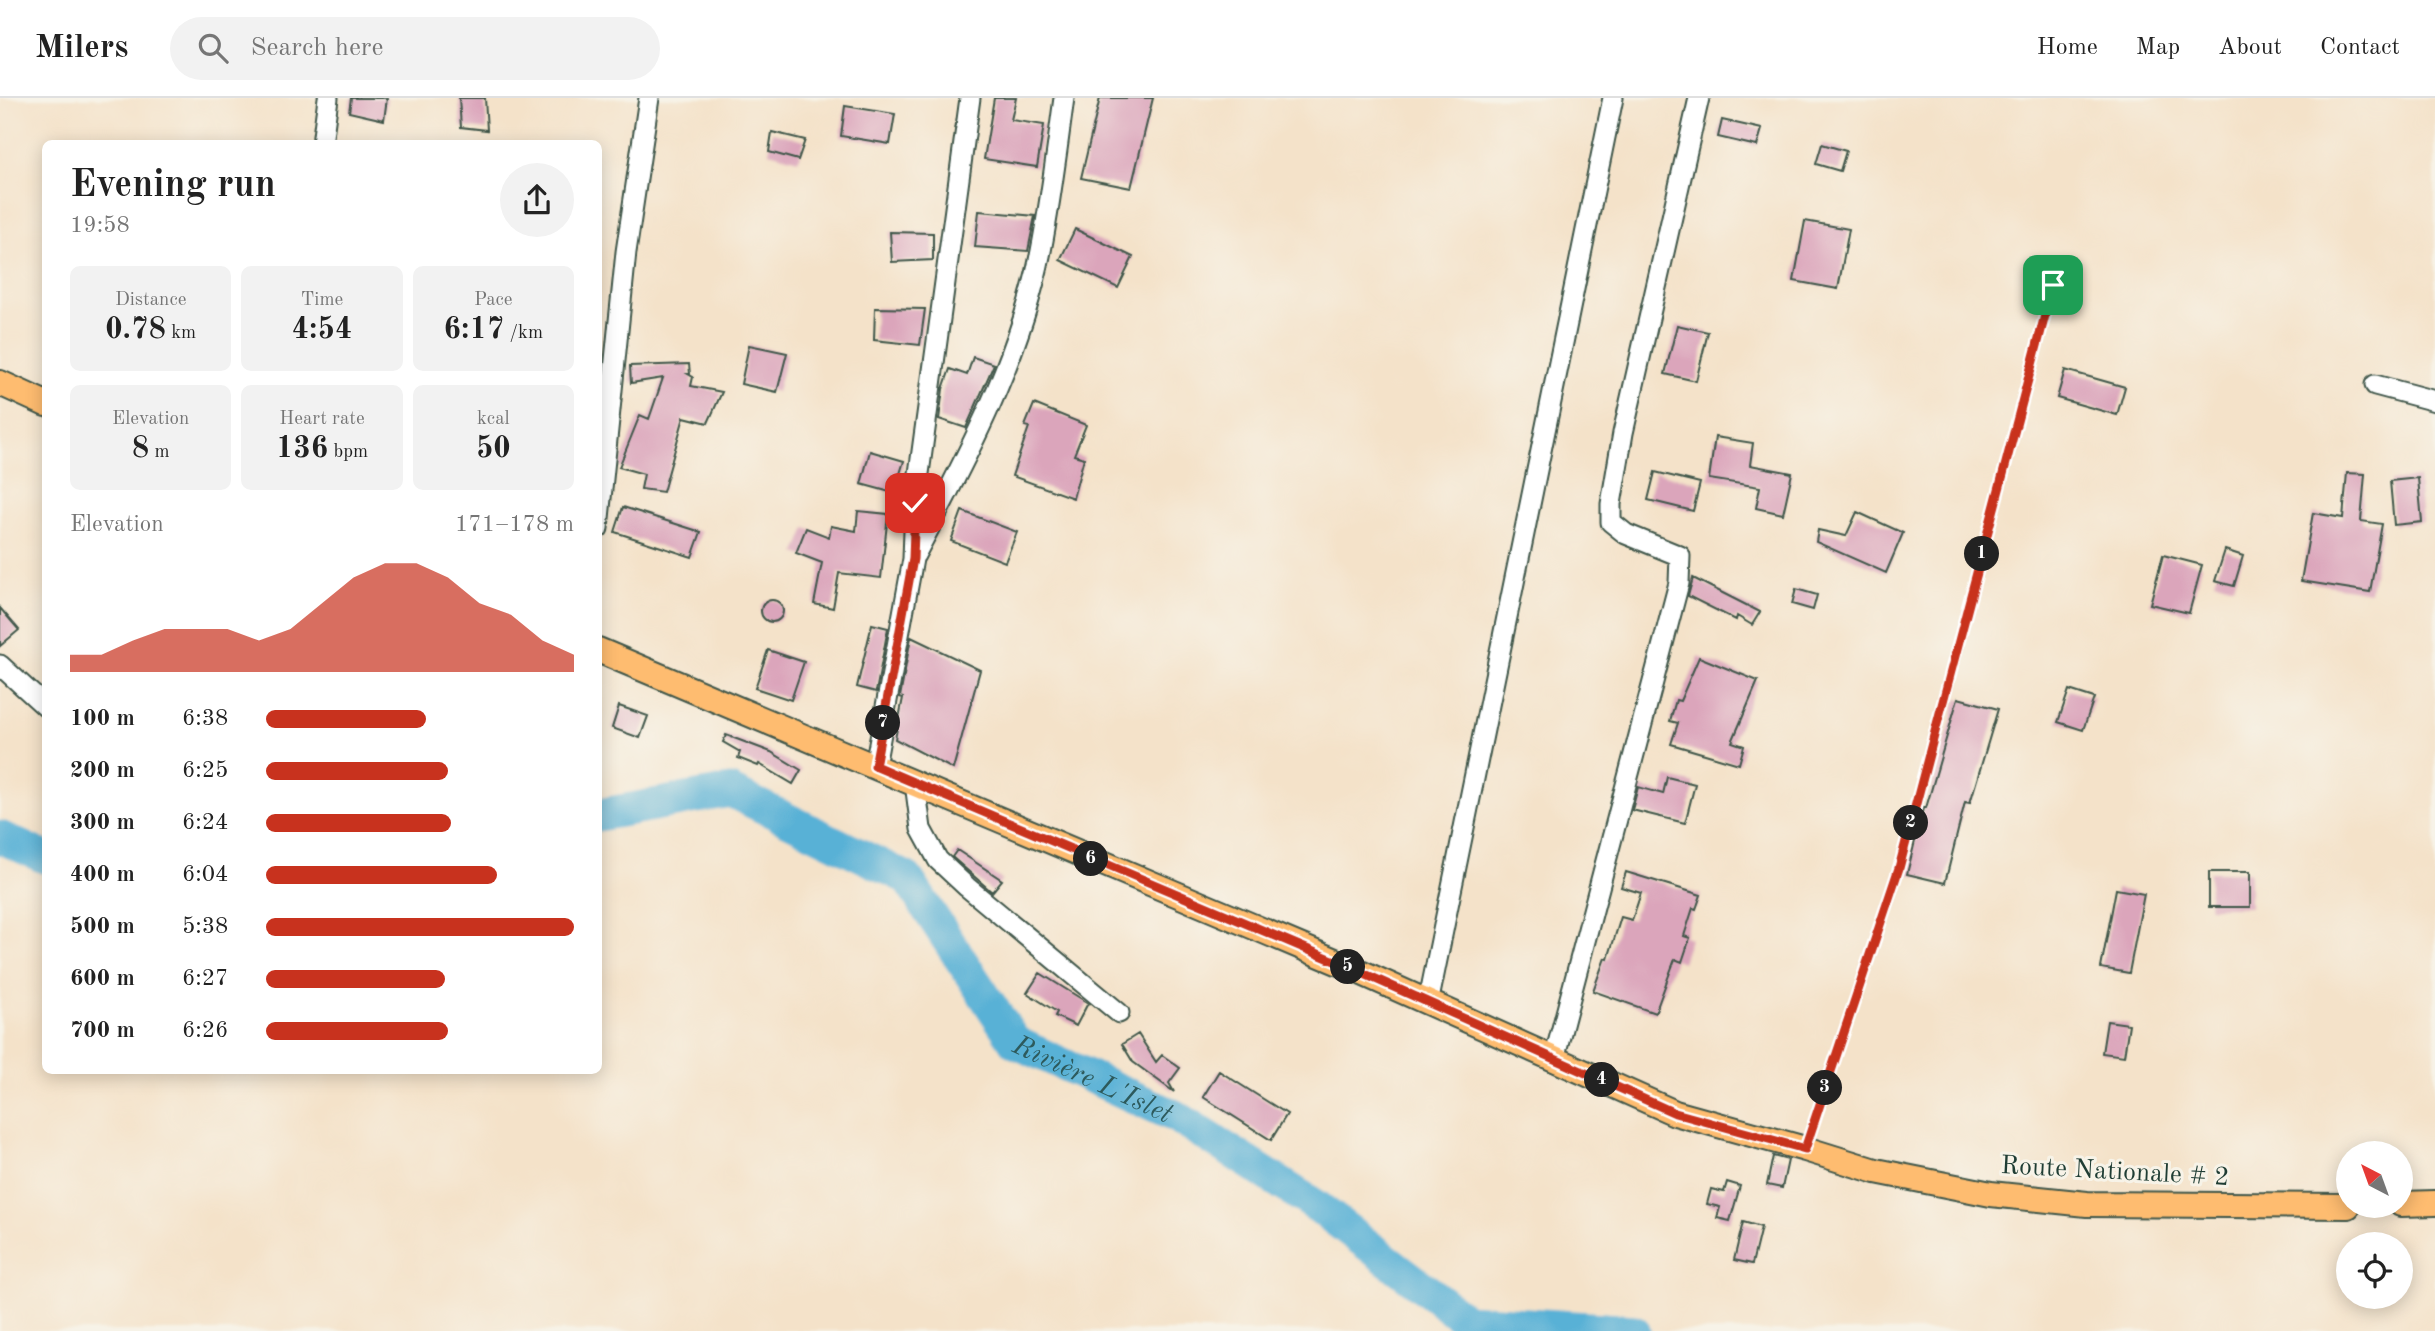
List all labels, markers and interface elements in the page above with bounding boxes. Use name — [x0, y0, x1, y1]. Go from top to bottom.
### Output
search box — [170, 17, 660, 80]
icon: search — [194, 29, 232, 67]
text: Milers — [35, 32, 128, 65]
text: Search here — [250, 35, 383, 61]
text: Home — [2037, 36, 2098, 60]
text: Map — [2136, 36, 2180, 60]
text: About — [2218, 36, 2282, 60]
text: Contact — [2320, 36, 2400, 60]
button: share — [500, 163, 574, 237]
text: Evening run — [70, 167, 276, 205]
text: 19:58 — [70, 214, 130, 237]
pin — [2023, 255, 2083, 315]
icon: arrive — [2034, 266, 2072, 304]
text: Distance — [115, 291, 186, 310]
text: Time — [301, 291, 343, 310]
text: Pace — [474, 291, 513, 310]
text: 0.78 — [105, 315, 166, 345]
text: 4:54 — [292, 315, 352, 345]
text: 6:17 — [444, 315, 504, 345]
text: km — [166, 324, 196, 343]
text: /km — [504, 324, 543, 343]
text: Elevation — [112, 410, 189, 429]
text: Heart rate — [279, 410, 365, 429]
text: kcal — [477, 410, 510, 429]
text: 8 — [132, 434, 149, 464]
text: 136 — [276, 434, 328, 464]
text: 50 — [476, 434, 511, 464]
text: m — [149, 443, 170, 462]
text: bpm — [328, 443, 368, 462]
pin — [885, 473, 945, 533]
icon: check — [896, 484, 934, 522]
text: Elevation — [70, 513, 164, 536]
text: 171–178 m — [455, 513, 574, 536]
pin: 1 — [1965, 536, 2000, 572]
text: 1 — [1976, 544, 1987, 563]
pin: 7 — [866, 706, 900, 740]
text: 100 m — [70, 707, 135, 730]
text: 6:38 — [182, 707, 228, 730]
text: 7 — [877, 713, 888, 732]
text: 200 m — [70, 759, 135, 782]
text: 6:25 — [182, 759, 228, 782]
pin: 2 — [1894, 806, 1928, 840]
text: 300 m — [70, 811, 135, 834]
text: 6:24 — [182, 811, 228, 834]
text: 2 — [1905, 813, 1916, 832]
pin: 6 — [1074, 842, 1108, 876]
text: 6 — [1085, 849, 1096, 868]
text: 400 m — [70, 863, 135, 886]
text: 6:04 — [182, 863, 228, 886]
text: 500 m — [70, 915, 135, 938]
text: 5:38 — [182, 915, 228, 938]
pin: 5 — [1330, 950, 1366, 984]
text: 5 — [1342, 957, 1353, 976]
text: 600 m — [70, 967, 135, 990]
text: 6:27 — [182, 967, 228, 990]
text: 700 m — [70, 1019, 135, 1042]
text: 6:26 — [182, 1019, 228, 1042]
water label: Rivière L'Islet — [1007, 1032, 1177, 1130]
pin: 4 — [1584, 1062, 1620, 1098]
text: 4 — [1596, 1070, 1607, 1089]
pin: 3 — [1808, 1070, 1842, 1105]
text: 3 — [1819, 1078, 1830, 1097]
north arrow — [2336, 1141, 2413, 1218]
map controls — [2336, 1141, 2413, 1309]
street label: Route Nationale # 2 — [2000, 1153, 2230, 1191]
button: locate — [2336, 1232, 2413, 1309]

